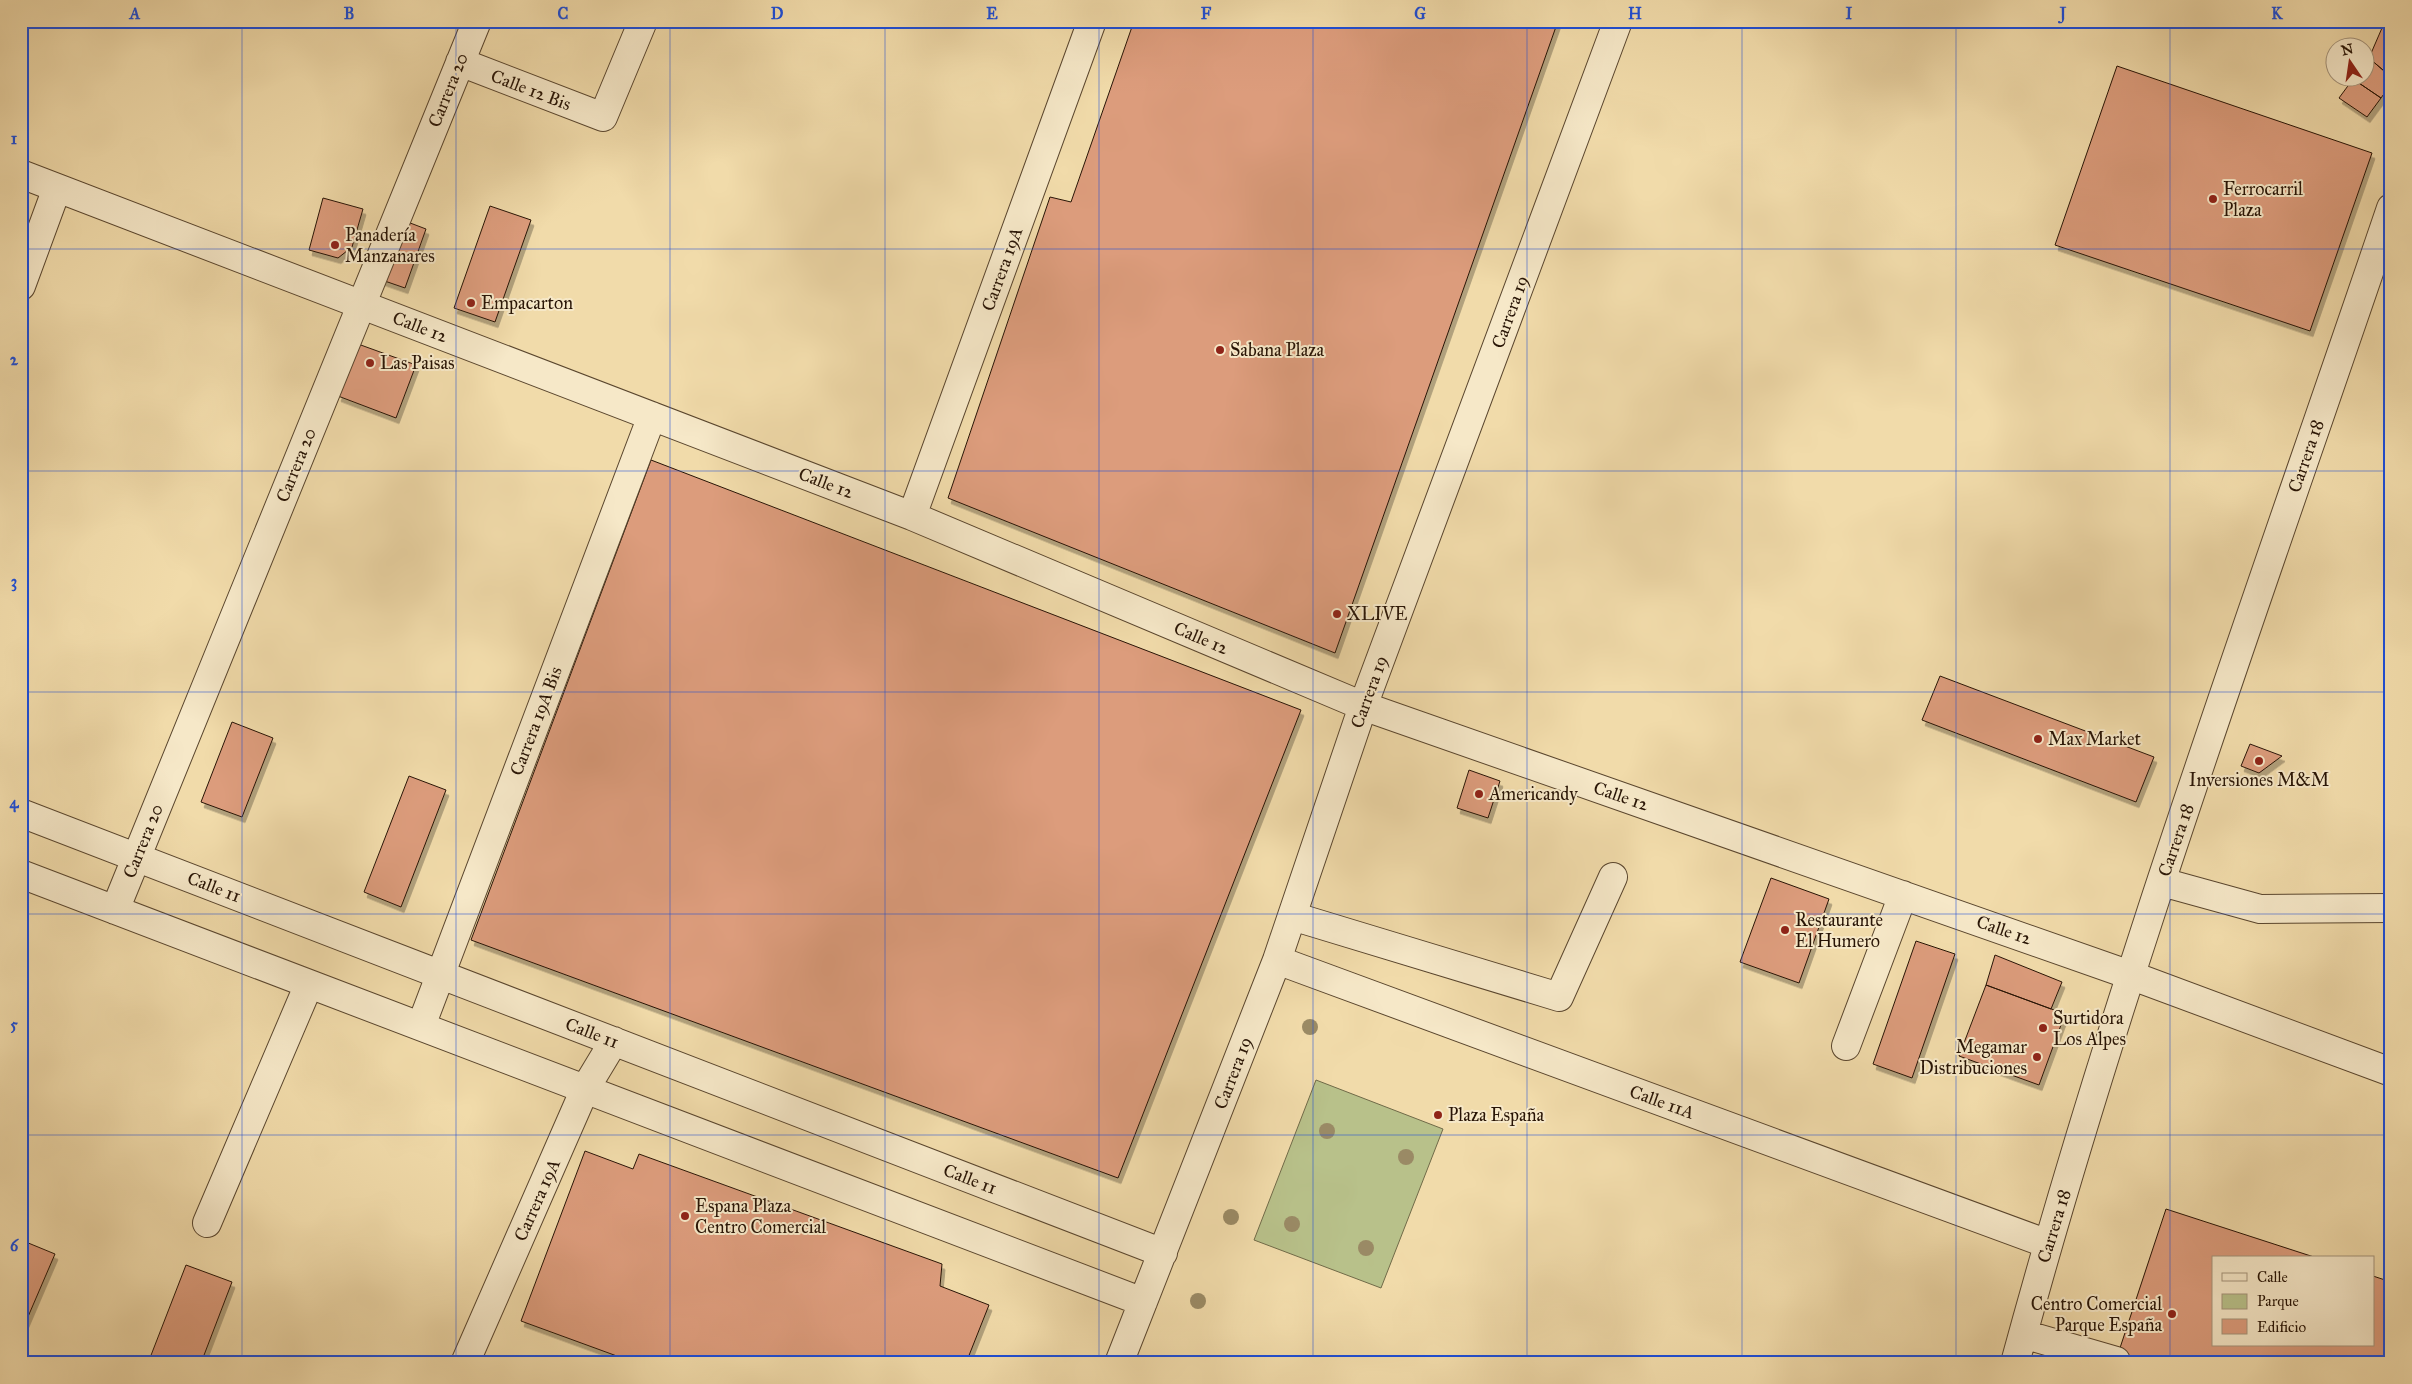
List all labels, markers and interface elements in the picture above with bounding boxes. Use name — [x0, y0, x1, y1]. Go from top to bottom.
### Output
text: A — [129, 4, 141, 23]
text: B — [344, 4, 354, 23]
text: C — [558, 4, 569, 23]
text: D — [771, 4, 784, 23]
text: E — [986, 4, 998, 23]
text: F — [1201, 4, 1212, 23]
text: G — [1414, 4, 1426, 23]
text: H — [1628, 4, 1642, 23]
text: I — [1846, 4, 1853, 23]
text: J — [2058, 4, 2067, 24]
text: K — [2271, 4, 2283, 23]
north arrow — [2324, 38, 2374, 88]
text: N — [2339, 40, 2355, 59]
street label: Carrera 20 — [423, 50, 473, 130]
street label: Calle 12 Bis — [488, 65, 574, 115]
text: 1 — [11, 129, 18, 148]
place label: Ferrocarril Plaza — [2223, 178, 2303, 221]
marker: Ferrocarril Plaza — [2207, 193, 2219, 205]
place label: Panadería Manzanares — [345, 224, 435, 267]
street label: Carrera 19A — [977, 224, 1027, 314]
marker: Panadería Manzanares — [329, 239, 341, 251]
street label: Carrera 19 — [1487, 273, 1533, 351]
place label: Empacarton — [481, 292, 573, 314]
marker: Empacarton — [465, 297, 477, 309]
street label: Calle 12 — [389, 307, 451, 348]
place label: Sabana Plaza — [1230, 339, 1325, 361]
marker: Sabana Plaza — [1214, 344, 1226, 356]
text: 2 — [10, 350, 19, 369]
place label: Las Paisas — [380, 352, 455, 374]
marker: Las Paisas — [364, 357, 376, 369]
street label: Carrera 18 — [2283, 417, 2329, 495]
street label: Carrera 20 — [271, 425, 321, 505]
street label: Calle 12 — [795, 463, 857, 504]
text: 3 — [11, 572, 17, 592]
place label: XLIVE — [1347, 603, 1407, 625]
marker: XLIVE — [1331, 608, 1343, 620]
street label: Calle 12 — [1171, 617, 1232, 659]
street label: Carrera 19 — [1346, 653, 1392, 731]
street label: Carrera 19A Bis — [505, 663, 567, 779]
place label: Max Market — [2048, 728, 2142, 750]
marker: Max Market — [2032, 733, 2044, 745]
marker: Inversiones M&M — [2253, 755, 2265, 767]
place label: Inversiones M&M — [2189, 769, 2329, 791]
street label: Calle 12 — [1591, 776, 1652, 816]
place label: Americandy — [1488, 783, 1578, 805]
marker: Americandy — [1473, 788, 1485, 800]
text: 4 — [10, 793, 20, 813]
street label: Carrera 20 — [118, 801, 168, 881]
street label: Carrera 18 — [2153, 801, 2199, 879]
street label: Calle 11 — [184, 867, 244, 907]
place label: Restaurante El Humero — [1795, 909, 1883, 952]
street label: Calle 12 — [1974, 910, 2035, 950]
marker: Restaurante El Humero — [1779, 924, 1791, 936]
place label: Surtidora Los Alpes — [2053, 1007, 2126, 1050]
street label: Calle 11 — [562, 1013, 622, 1053]
text: 5 — [10, 1015, 18, 1034]
marker: Surtidora Los Alpes — [2037, 1022, 2049, 1034]
street label: Carrera 19 — [1209, 1034, 1257, 1112]
place label: Megamar Distribuciones — [1920, 1036, 2027, 1079]
marker: Megamar Distribuciones — [2031, 1051, 2043, 1063]
street label: Calle 11A — [1627, 1080, 1697, 1124]
place label: Plaza España — [1448, 1104, 1544, 1126]
marker: Plaza España — [1432, 1109, 1444, 1121]
street label: Carrera 19A — [509, 1155, 565, 1245]
street label: Calle 11 — [940, 1159, 1000, 1199]
street label: Carrera 18 — [2032, 1187, 2076, 1265]
place label: Espana Plaza Centro Comercial — [695, 1195, 826, 1238]
marker: Espana Plaza Centro Comercial — [679, 1210, 691, 1222]
text: 6 — [10, 1236, 19, 1255]
legend — [2212, 1256, 2374, 1346]
text: Calle — [2257, 1268, 2288, 1286]
text: Parque — [2257, 1292, 2299, 1311]
place label: Centro Comercial Parque España — [2031, 1293, 2162, 1337]
marker: Centro Comercial Parque España — [2166, 1308, 2178, 1320]
text: Edificio — [2257, 1318, 2306, 1336]

